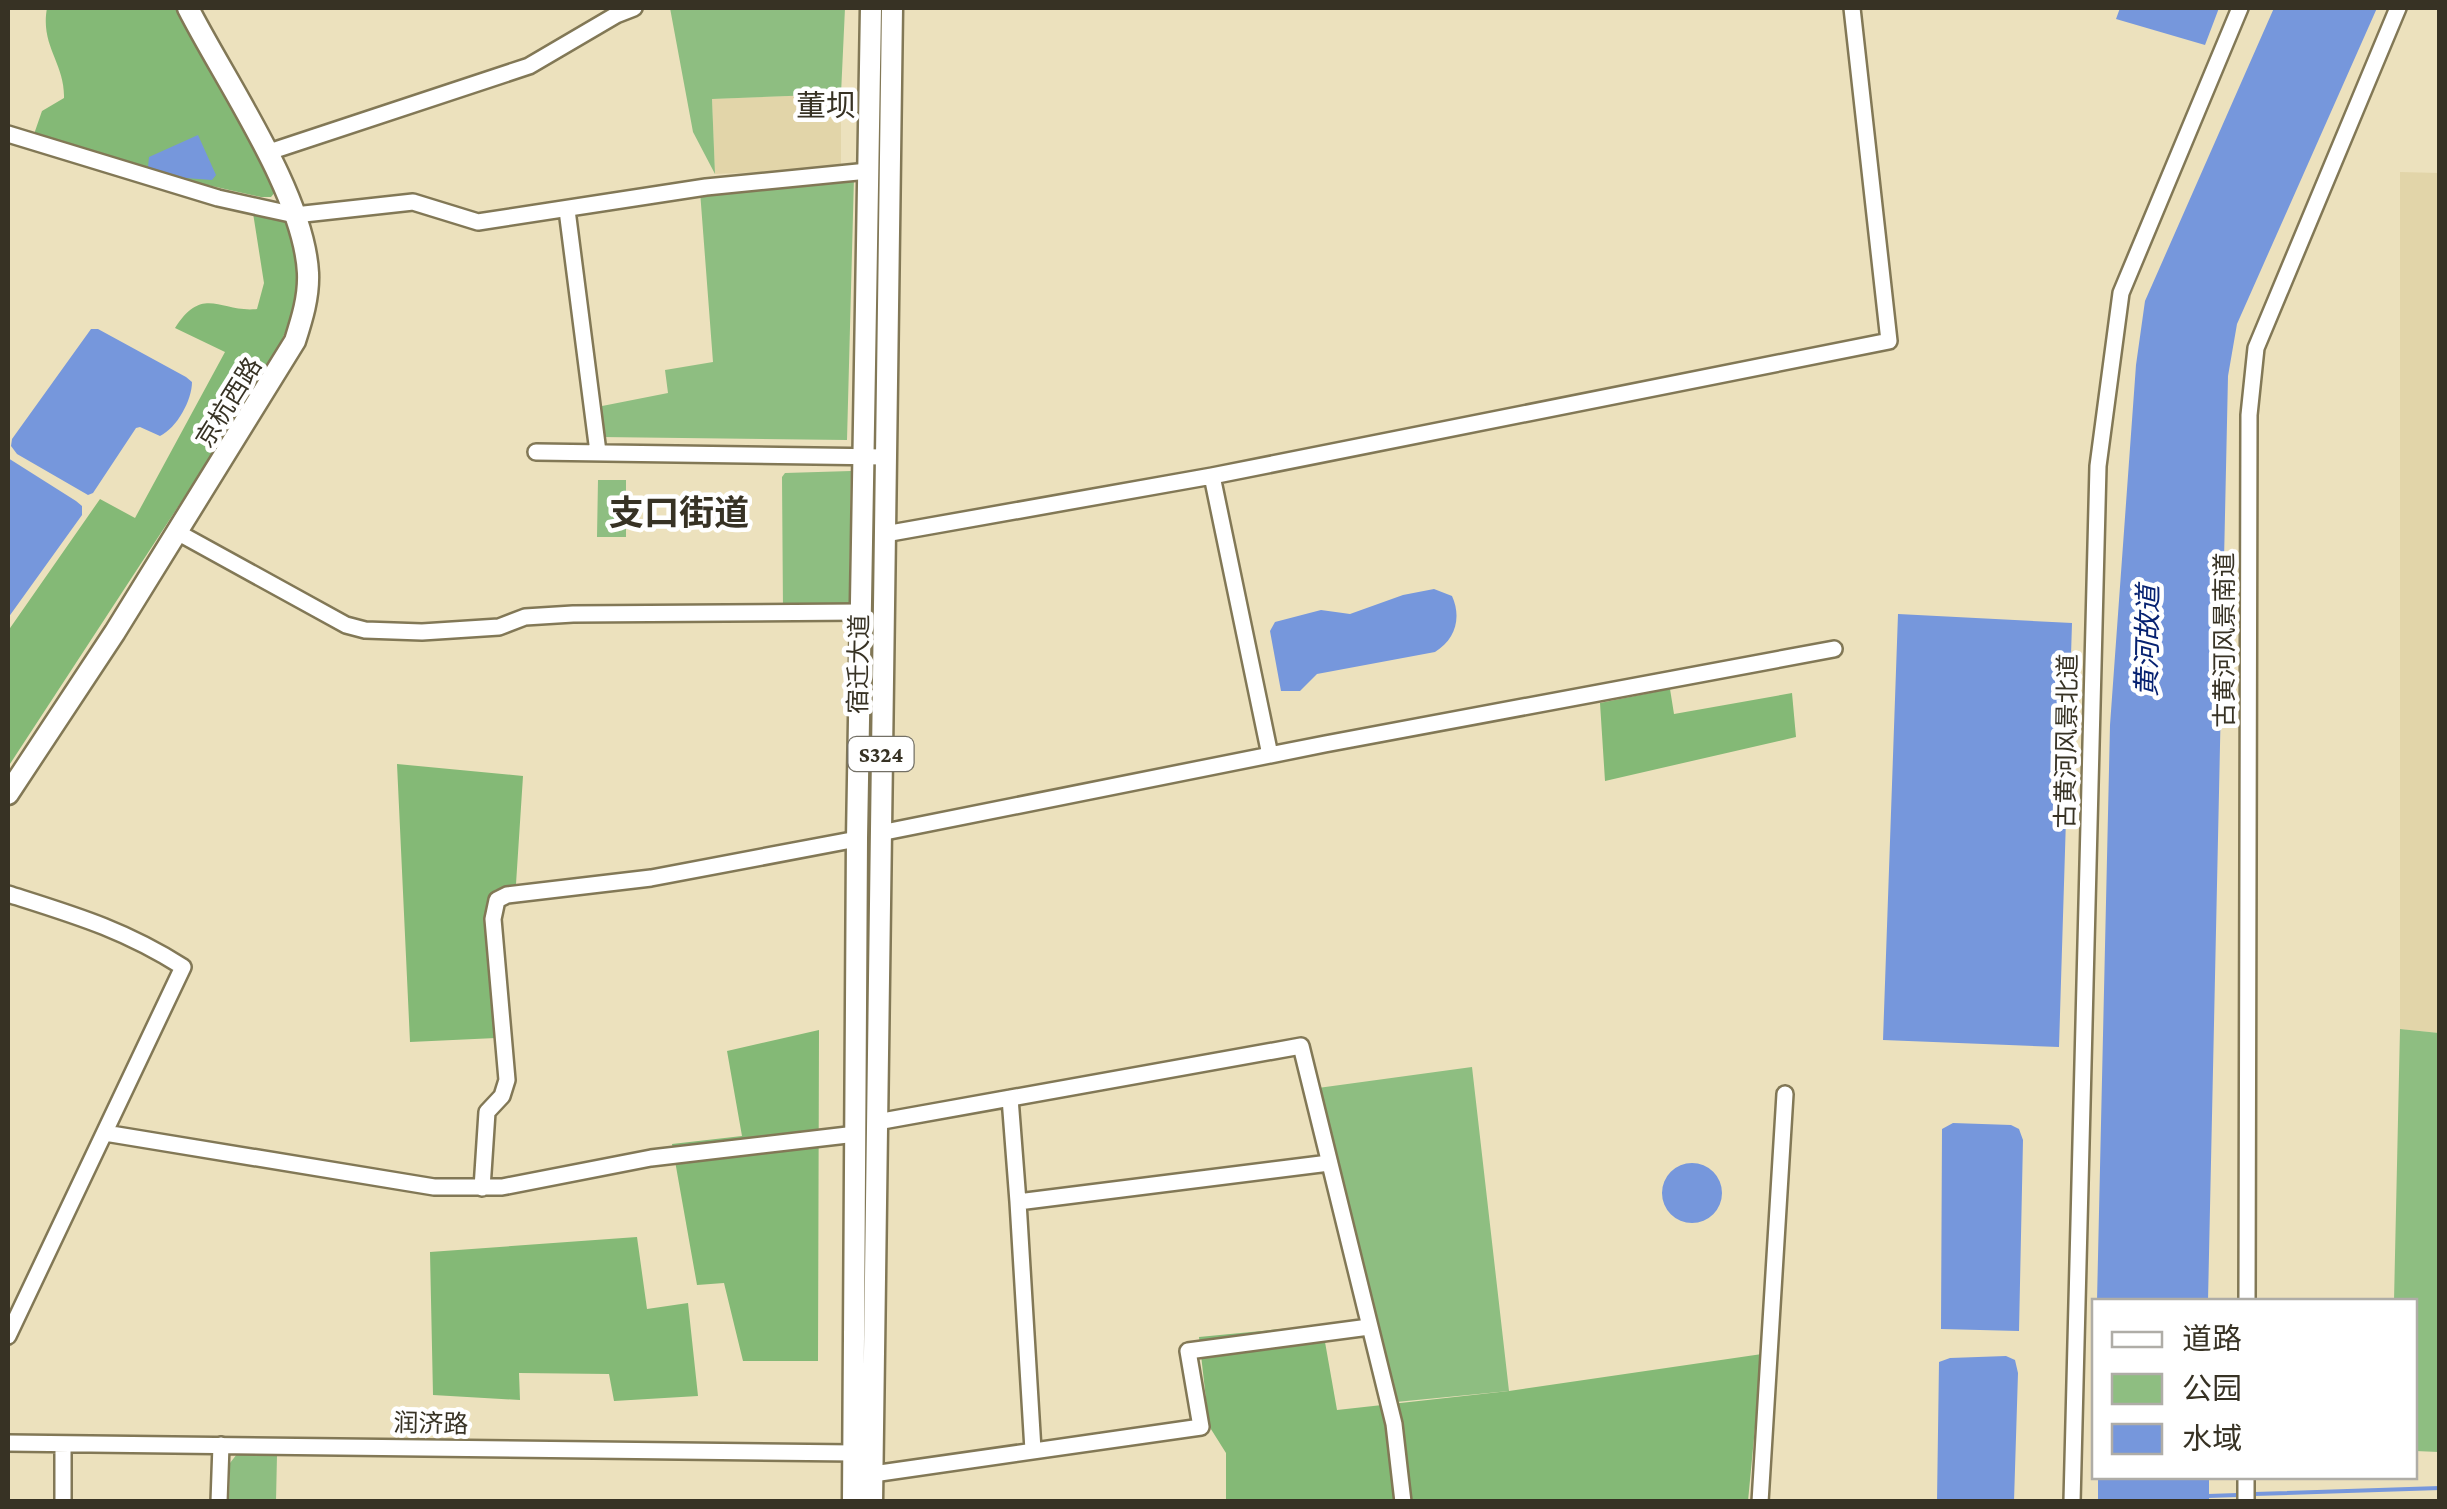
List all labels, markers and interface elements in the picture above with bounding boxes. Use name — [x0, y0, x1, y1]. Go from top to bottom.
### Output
district label: 董坝 — [796, 89, 856, 122]
street label: 京杭西路 — [190, 353, 266, 452]
district label: 支口街道 — [609, 494, 749, 533]
street label: 古黄河风景南道 — [2211, 552, 2238, 728]
water label: 黄河故道 — [2131, 581, 2164, 697]
street label: 宿迁大道 — [844, 614, 873, 714]
street label: 古黄河风景北道 — [2051, 653, 2082, 829]
road number: S324 — [848, 737, 914, 771]
legend — [2092, 1299, 2417, 1479]
text: 道路 — [2182, 1322, 2242, 1355]
text: 公园 — [2182, 1372, 2242, 1405]
street label: 润济路 — [393, 1409, 469, 1438]
text: 水域 — [2182, 1422, 2242, 1455]

